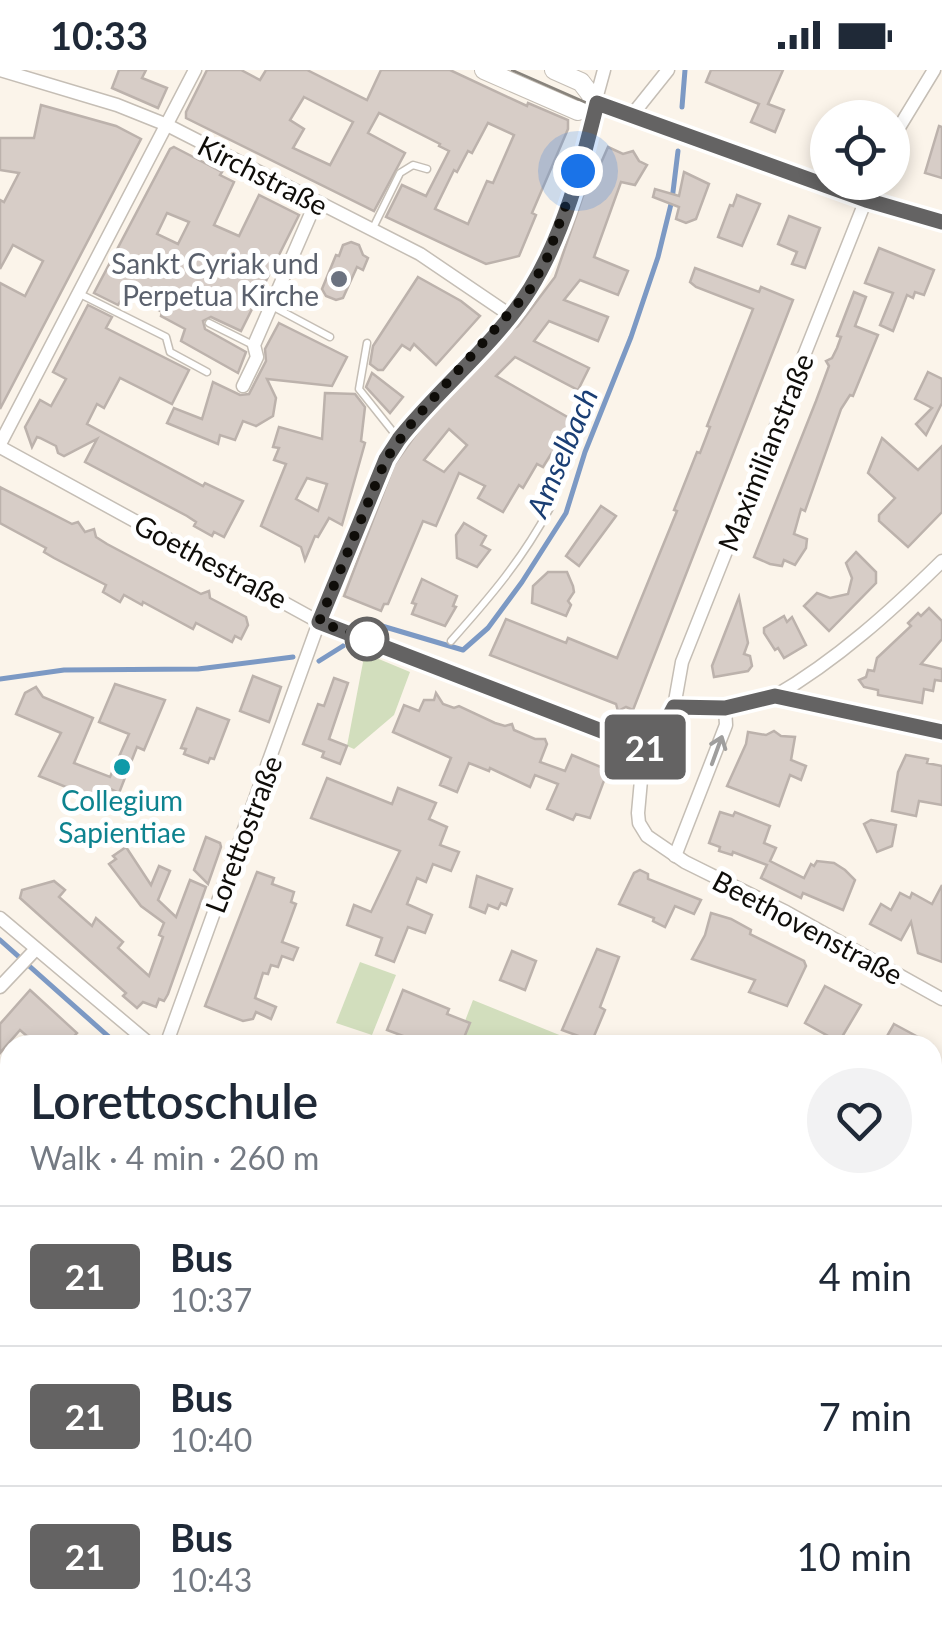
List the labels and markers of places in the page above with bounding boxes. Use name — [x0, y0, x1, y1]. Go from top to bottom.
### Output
place label: Sankt Cyriak und Perpetua Kirche — [111, 246, 319, 312]
marker: Sankt Cyriak und Perpetua Kirche — [328, 268, 350, 290]
unlabelled marker — [346, 618, 388, 660]
marker: Collegium Sapientiae — [111, 756, 133, 778]
place label: Collegium Sapientiae — [58, 783, 186, 849]

